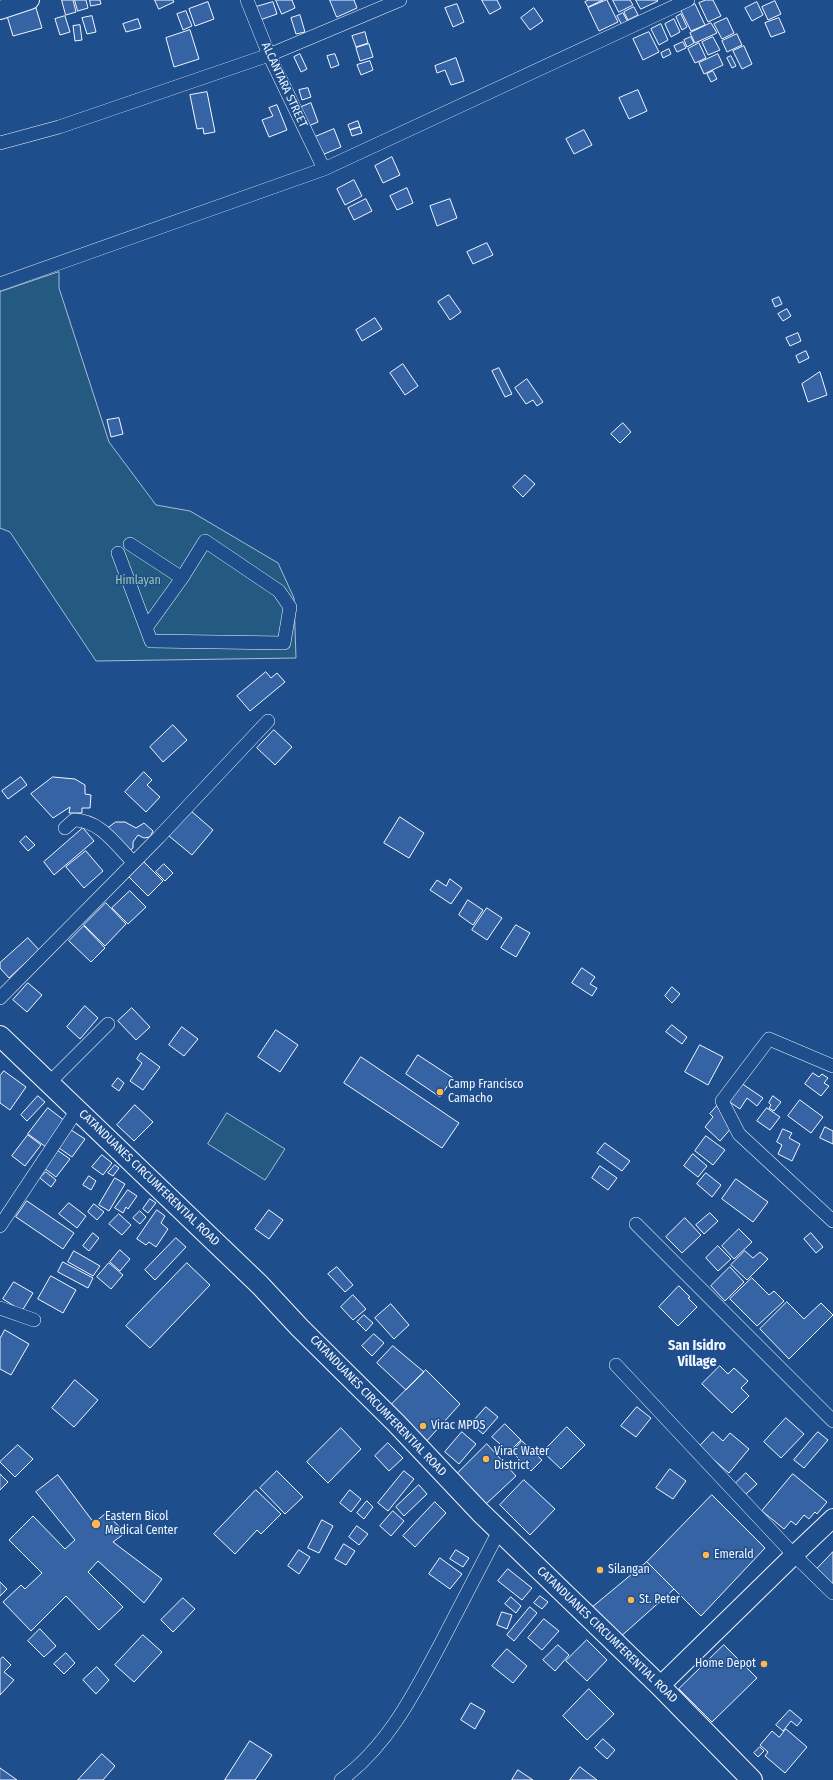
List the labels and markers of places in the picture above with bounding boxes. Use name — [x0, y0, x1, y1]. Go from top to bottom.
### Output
place label: Camp Francisco Camacho — [448, 1078, 524, 1106]
marker: Camp Francisco Camacho — [435, 1087, 445, 1097]
place label: Virac MPDS — [431, 1419, 486, 1433]
marker: Virac MPDS — [418, 1421, 428, 1431]
place label: Virac Water District — [494, 1445, 549, 1473]
marker: Virac Water District — [481, 1454, 491, 1464]
place label: Eastern Bicol Medical Center — [105, 1510, 178, 1538]
marker: Eastern Bicol Medical Center — [90, 1518, 102, 1530]
place label: Emerald — [714, 1548, 754, 1562]
marker: Emerald — [701, 1550, 711, 1560]
place label: Silangan — [608, 1563, 650, 1577]
marker: Silangan — [595, 1565, 605, 1575]
place label: St. Peter — [639, 1593, 680, 1607]
marker: St. Peter — [626, 1595, 636, 1605]
place label: Home Depot — [695, 1657, 756, 1671]
marker: Home Depot — [759, 1659, 769, 1669]

